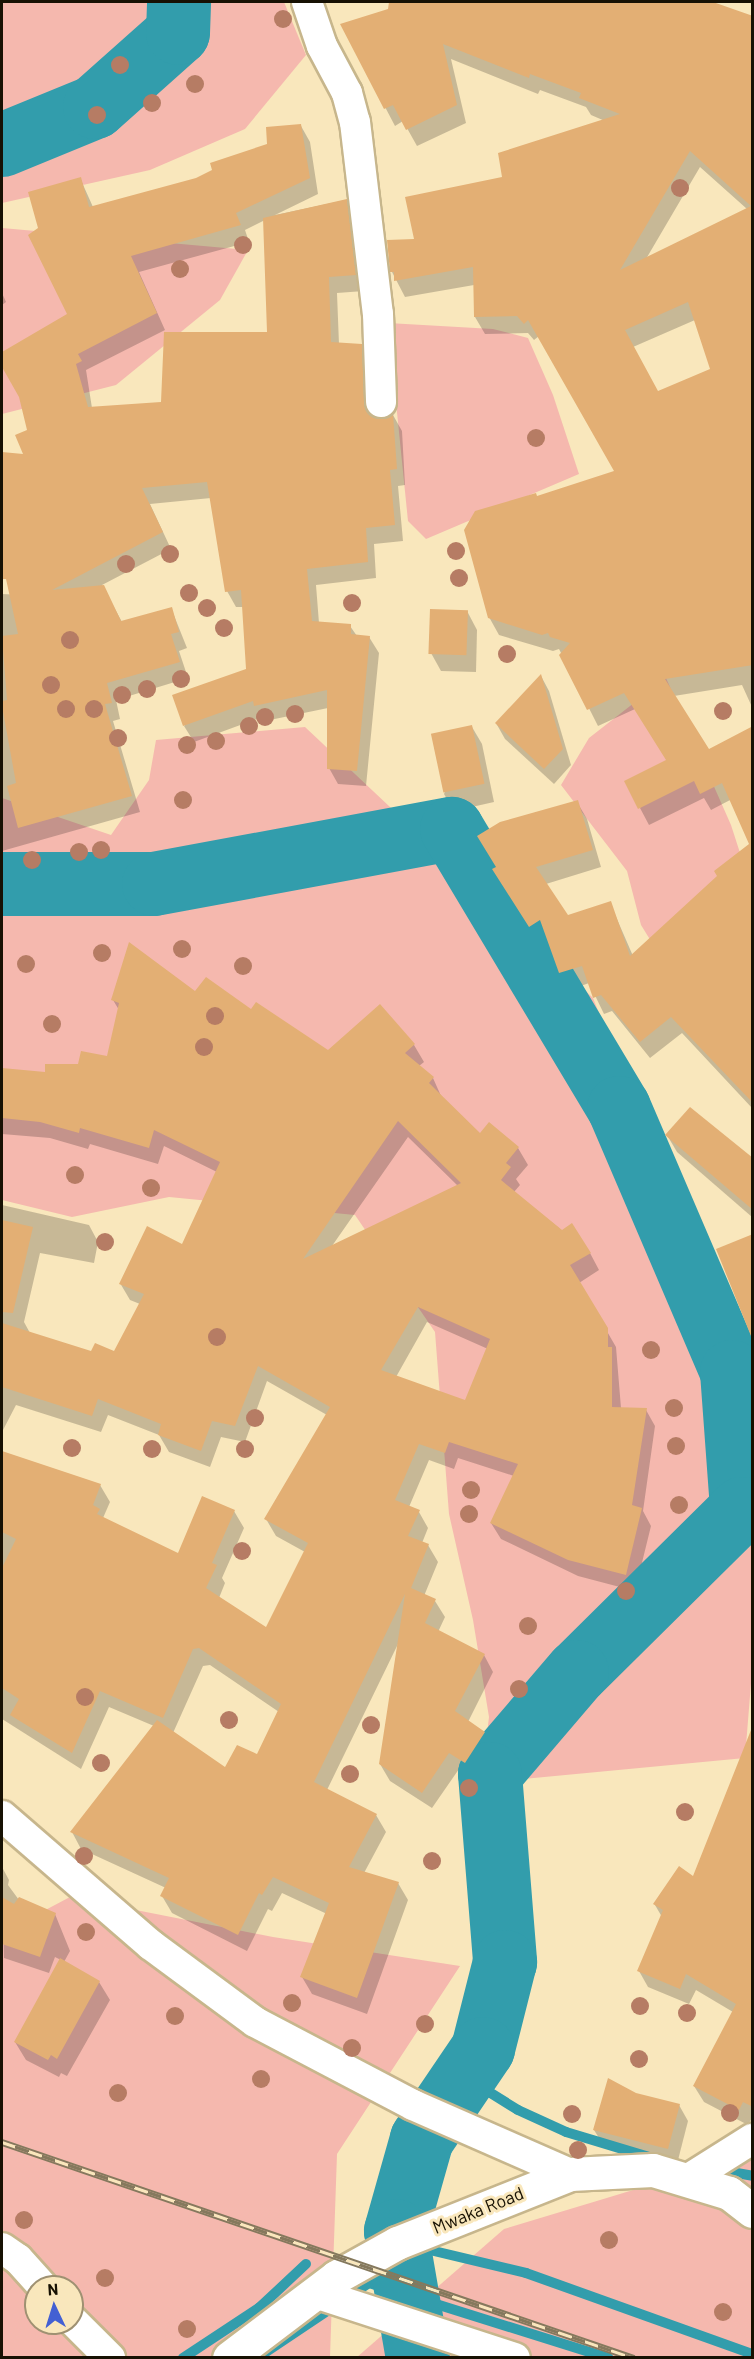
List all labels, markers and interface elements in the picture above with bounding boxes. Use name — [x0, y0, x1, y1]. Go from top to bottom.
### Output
street label: Mwaka Road — [429, 2182, 527, 2238]
north arrow — [24, 2275, 84, 2335]
text: N — [47, 2279, 59, 2298]

